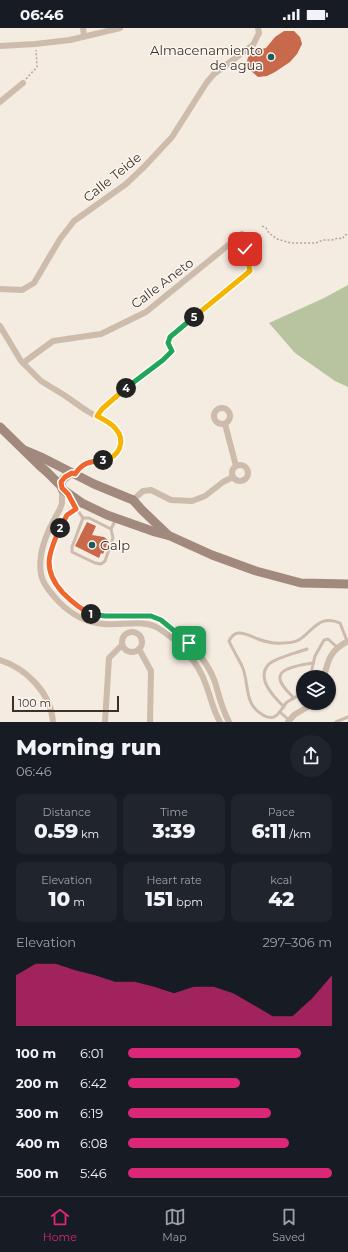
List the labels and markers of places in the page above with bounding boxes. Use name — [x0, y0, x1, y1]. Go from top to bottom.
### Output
place label: Almacenamiento de agua — [150, 42, 263, 73]
marker: Almacenamiento de agua — [266, 52, 276, 62]
pin — [228, 232, 262, 266]
pin: 5 — [184, 307, 204, 327]
pin: 4 — [116, 378, 136, 398]
pin: 3 — [93, 450, 113, 470]
pin: 2 — [50, 518, 70, 538]
place label: Galp — [100, 537, 130, 553]
marker: Galp — [87, 540, 97, 550]
pin: 1 — [81, 604, 101, 624]
pin — [172, 626, 206, 660]

